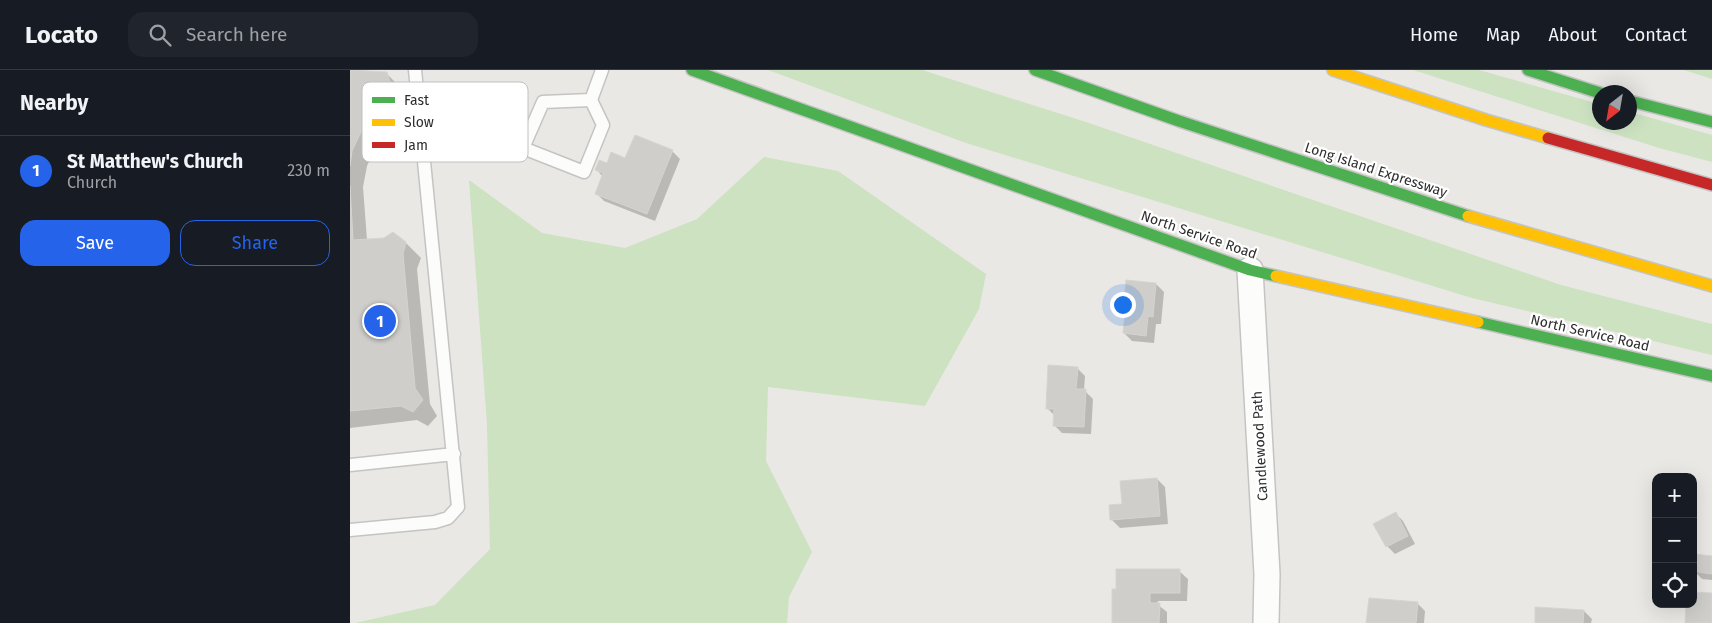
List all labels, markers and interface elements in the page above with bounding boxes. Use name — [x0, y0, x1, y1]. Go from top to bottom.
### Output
search box — [128, 12, 478, 57]
text: Locato — [25, 21, 98, 49]
icon: search — [146, 21, 174, 49]
text: Search here — [186, 23, 287, 46]
text: Home — [1410, 24, 1458, 46]
text: Map — [1486, 24, 1520, 46]
text: About — [1548, 24, 1597, 46]
text: Contact — [1625, 24, 1687, 46]
legend — [362, 82, 528, 162]
north arrow — [1592, 85, 1637, 130]
text: Nearby — [20, 90, 88, 116]
text: Fast — [404, 92, 430, 109]
text: Slow — [404, 114, 434, 131]
text: Jam — [404, 137, 428, 154]
street label: Long Island Expressway — [1303, 139, 1449, 201]
text: St Matthew's Church — [67, 150, 243, 173]
text: 1 — [32, 161, 40, 180]
text: 230 m — [287, 161, 330, 180]
text: Church — [67, 173, 117, 192]
street label: North Service Road — [1139, 207, 1259, 263]
button: Save — [20, 220, 170, 266]
button: Share — [180, 220, 330, 266]
your location — [1110, 292, 1136, 318]
pin: 1 — [364, 302, 396, 340]
street label: North Service Road — [1529, 311, 1651, 355]
street label: Candlewood Path — [1249, 390, 1271, 502]
map controls — [1652, 473, 1697, 608]
button: + — [1652, 473, 1697, 518]
button: − — [1652, 518, 1697, 563]
button: locate — [1652, 563, 1697, 608]

